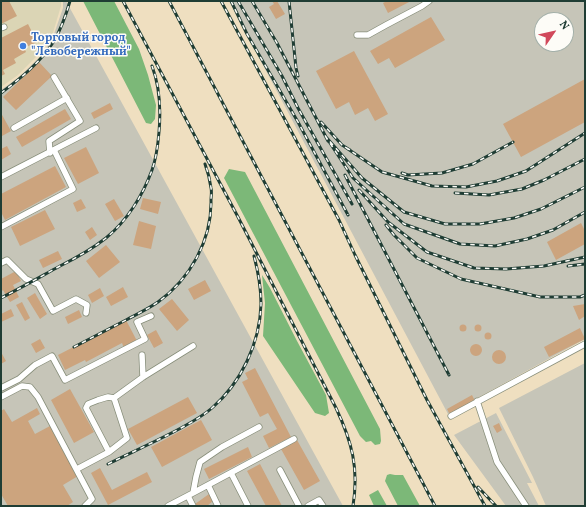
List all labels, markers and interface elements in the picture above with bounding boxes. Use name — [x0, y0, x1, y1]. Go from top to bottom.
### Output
north arrow — [534, 12, 574, 52]
text: N — [555, 18, 572, 33]
place label: Торговый город "Левобережный" — [31, 32, 131, 60]
marker: Торговый город "Левобережный" — [18, 41, 28, 51]

